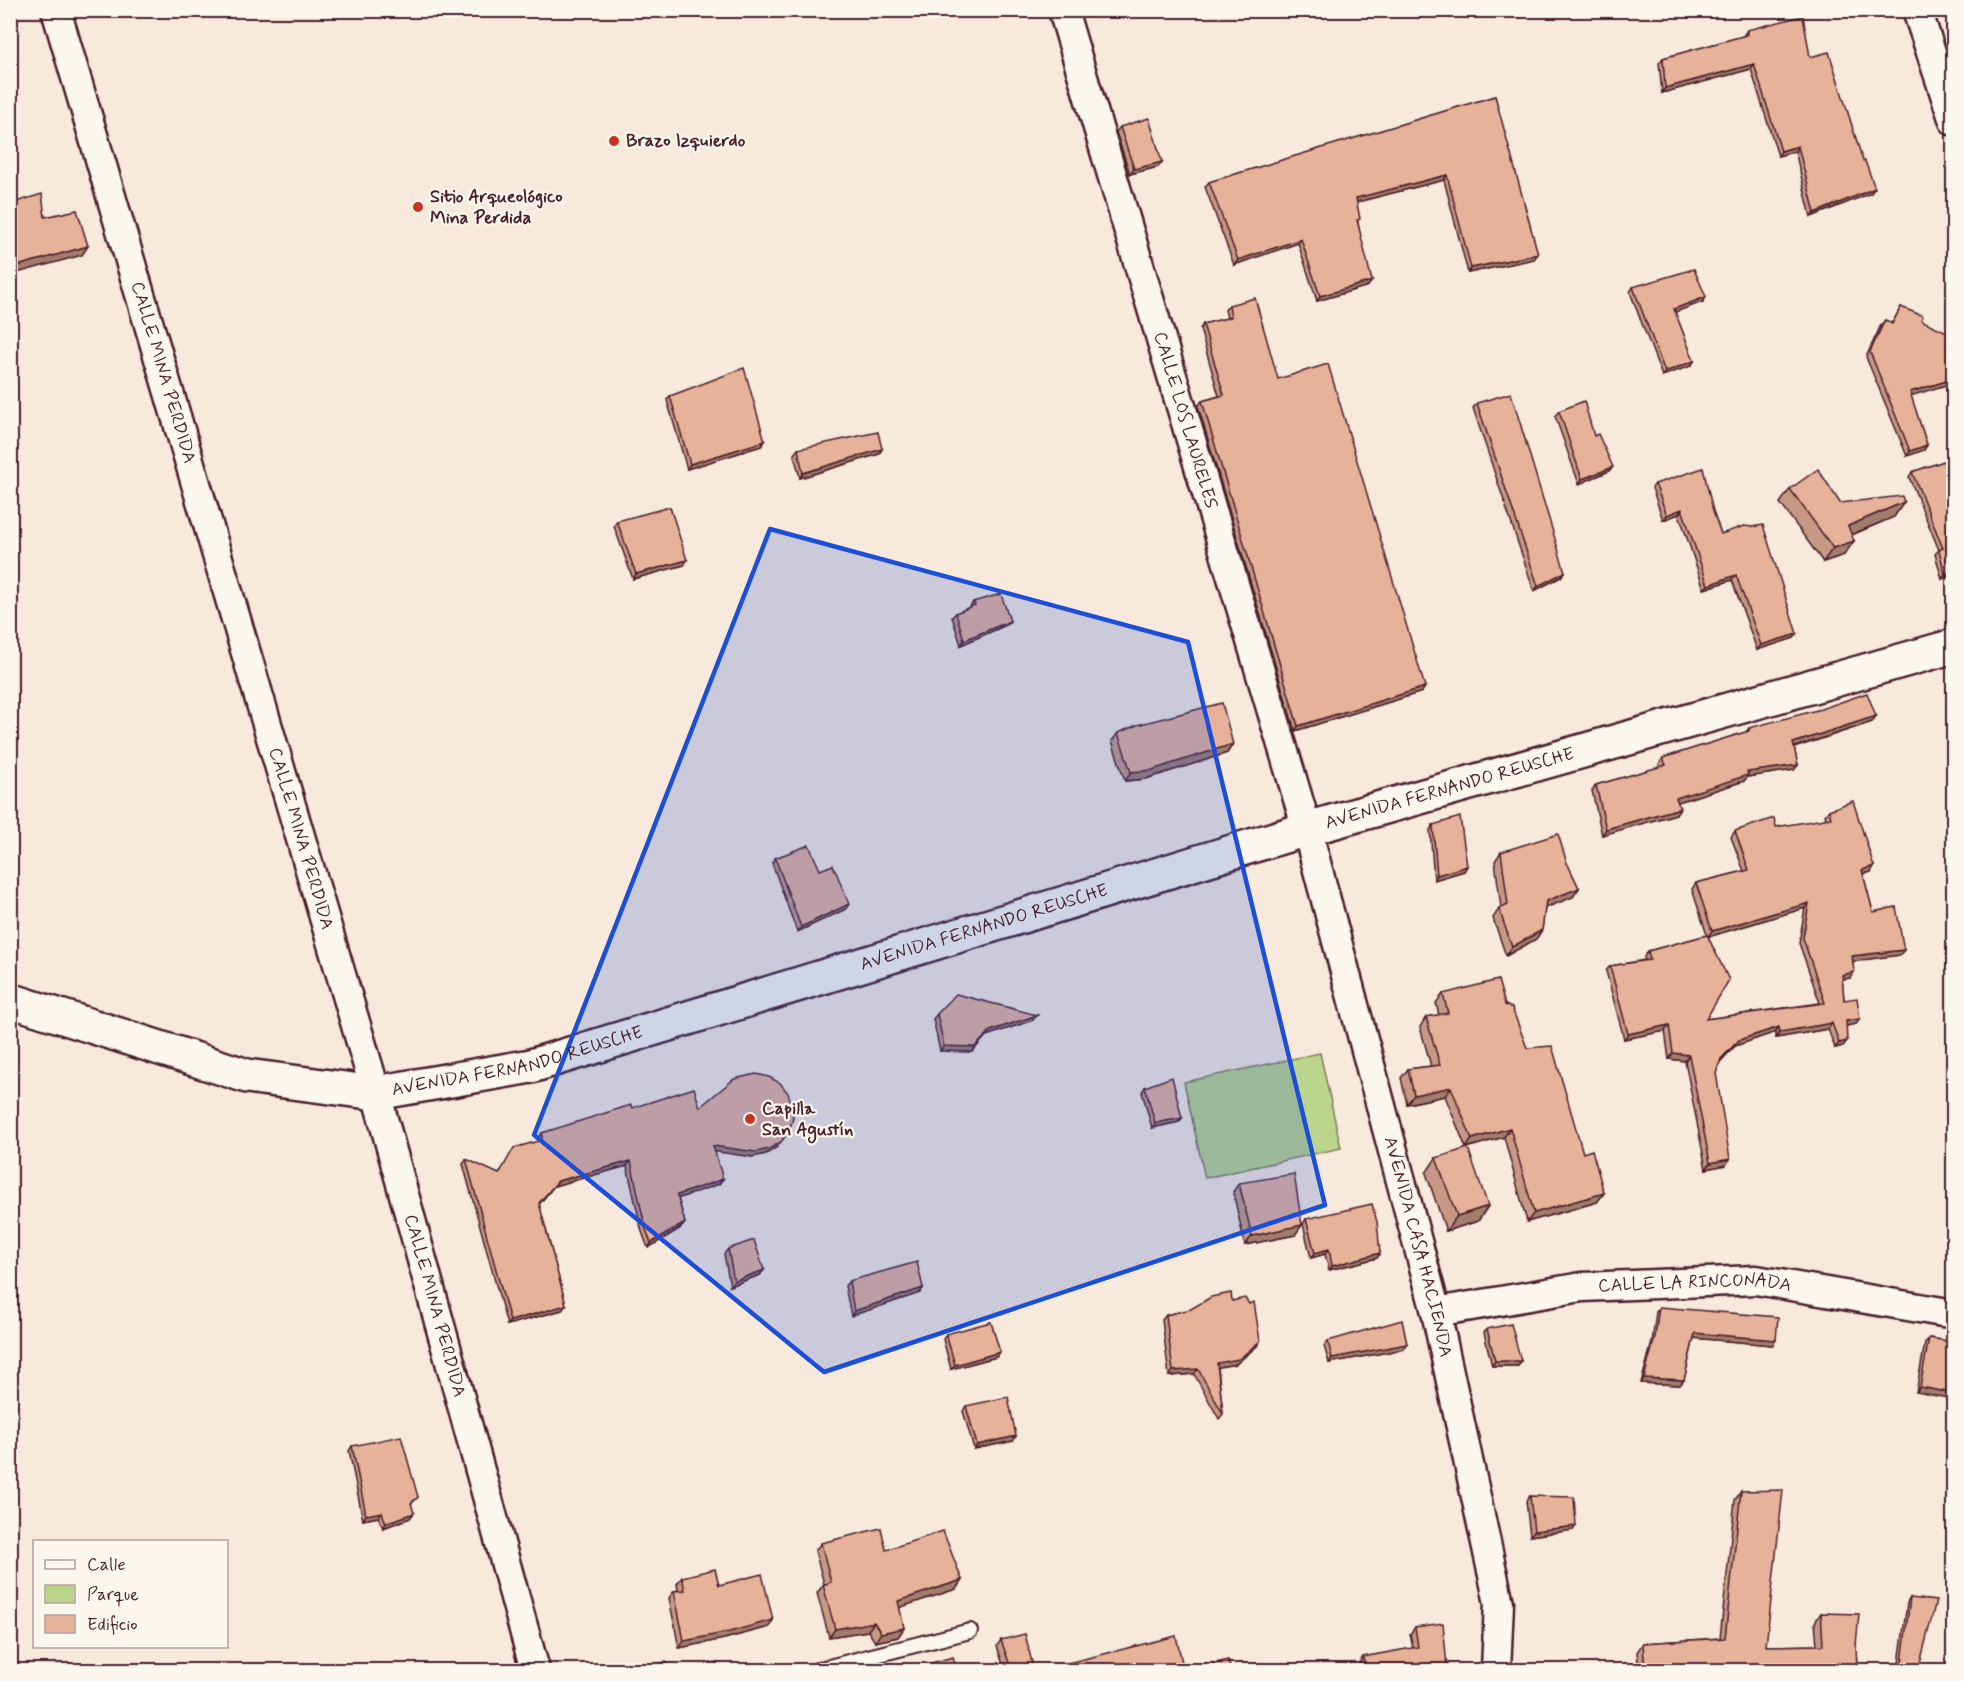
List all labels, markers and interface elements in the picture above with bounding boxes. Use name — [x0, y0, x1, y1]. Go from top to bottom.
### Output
place label: Brazo Izquierdo — [626, 129, 746, 153]
marker: Brazo Izquierdo — [607, 134, 621, 148]
place label: Sitio Arqueológico Mina Perdida — [430, 185, 563, 230]
marker: Sitio Arqueológico Mina Perdida — [411, 200, 425, 214]
street label: CALLE MINA PERDIDA — [125, 279, 201, 466]
street label: CALLE LOS LAURELES — [1148, 329, 1223, 512]
street label: AVENIDA FERNANDO REUSCHE — [1322, 742, 1577, 835]
street label: CALLE MINA PERDIDA — [263, 745, 339, 932]
street label: AVENIDA FERNANDO REUSCHE — [857, 879, 1111, 977]
street label: AVENIDA FERNANDO REUSCHE — [390, 1020, 646, 1102]
place label: Capilla San Agustín — [762, 1097, 853, 1144]
marker: Capilla San Agustín — [743, 1112, 757, 1126]
street label: AVENIDA CASA HACIENDA — [1378, 1134, 1457, 1360]
street label: CALLE MINA PERDIDA — [398, 1212, 471, 1400]
street label: CALLE LA RINCONADA — [1597, 1268, 1793, 1298]
legend — [33, 1540, 228, 1648]
text: Calle — [87, 1553, 126, 1577]
text: Parque — [87, 1583, 139, 1607]
text: Edificio — [87, 1613, 138, 1637]

